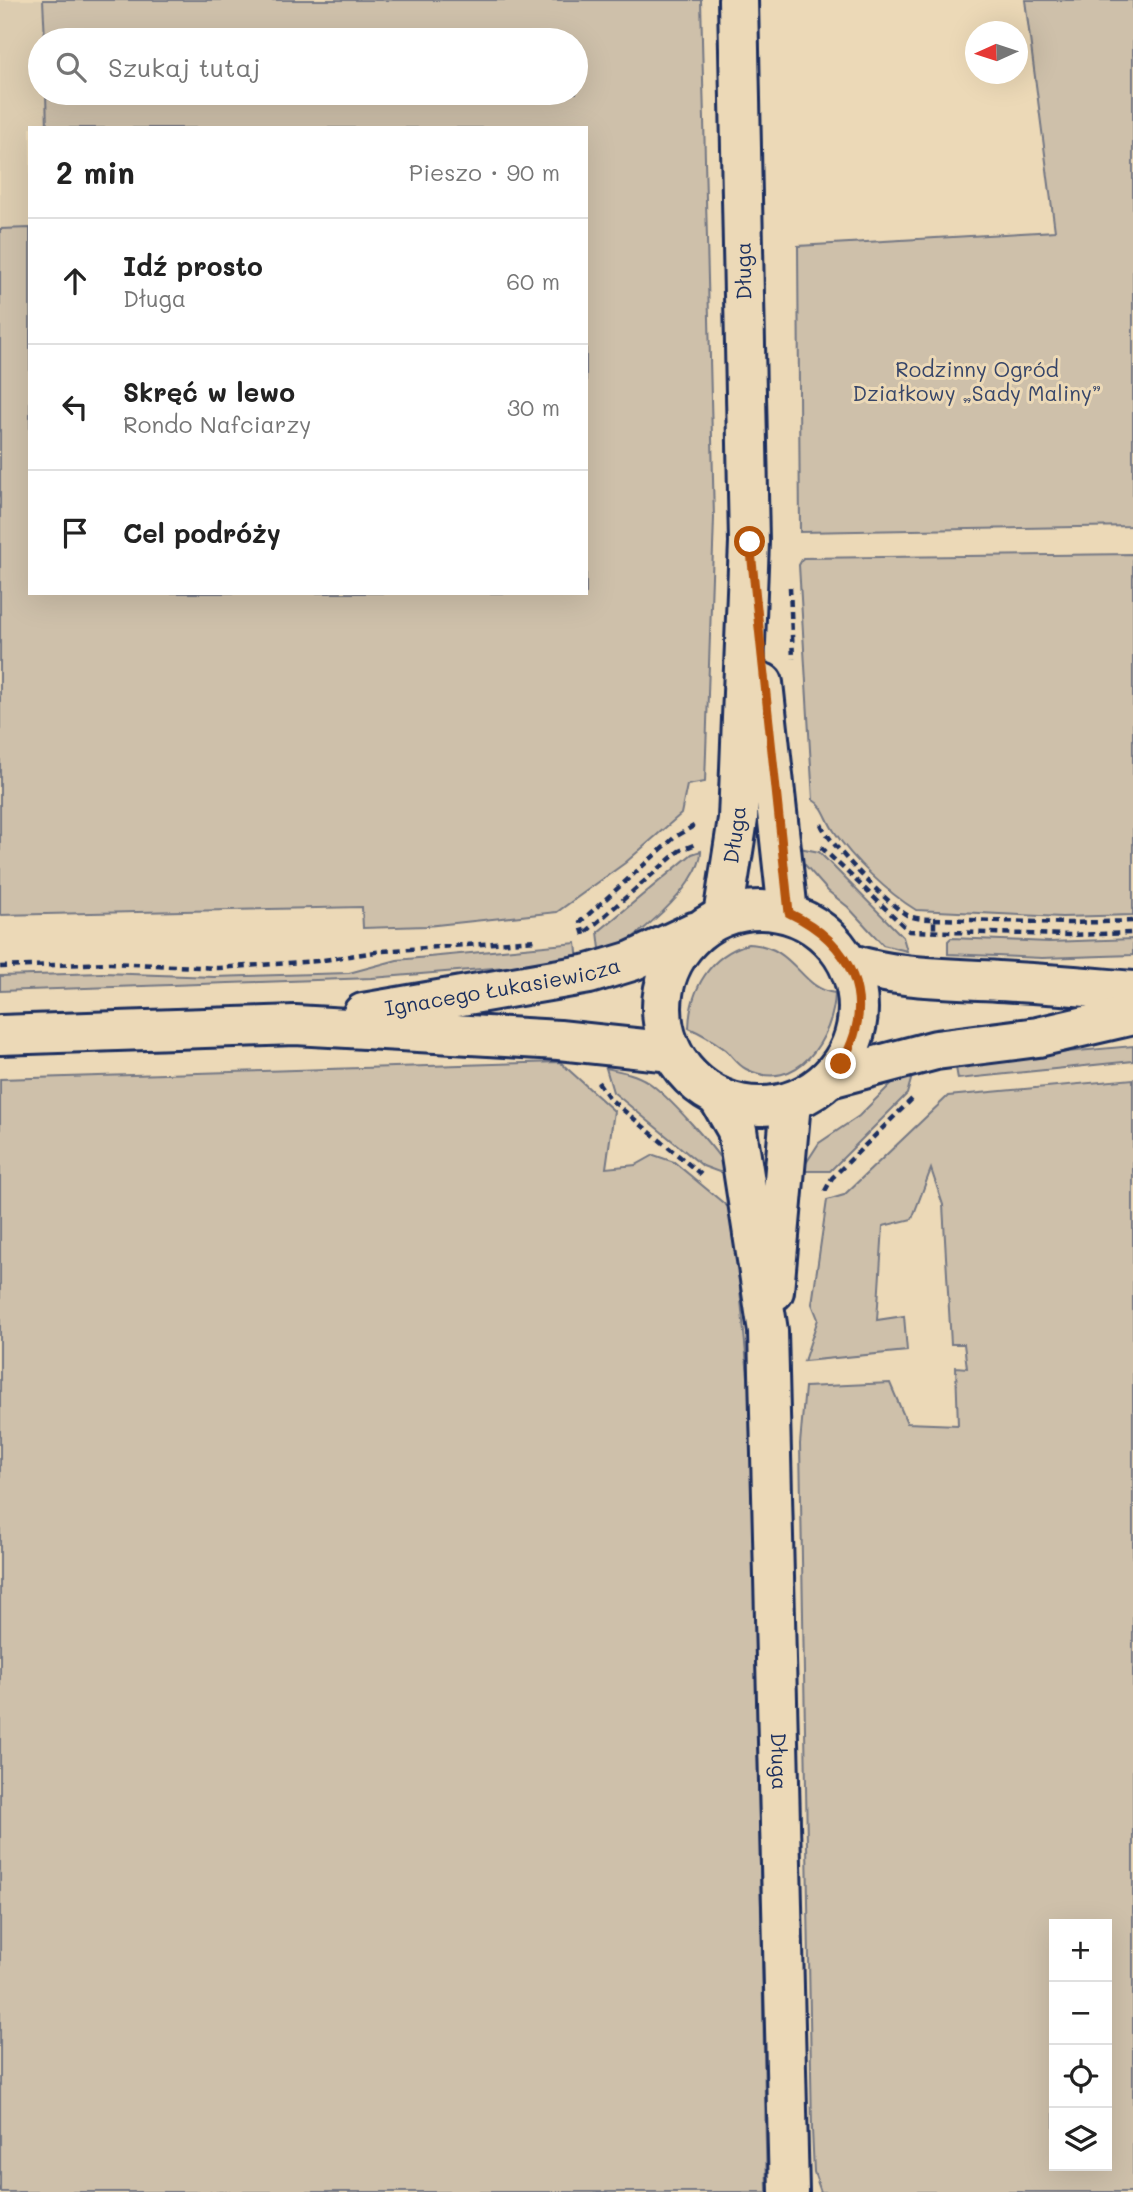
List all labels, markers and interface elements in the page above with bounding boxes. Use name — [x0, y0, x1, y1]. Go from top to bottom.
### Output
north arrow — [965, 21, 1028, 84]
search box — [28, 28, 588, 105]
icon: search — [52, 48, 90, 86]
text: Szukaj tutaj — [108, 50, 260, 84]
text: 2 min — [56, 152, 135, 192]
text: Pieszo · 90 m — [409, 157, 560, 187]
street label: Długa — [728, 242, 757, 300]
text: Idź prosto — [123, 249, 263, 283]
icon: ahead — [56, 262, 94, 300]
text: 60 m — [506, 266, 560, 296]
text: Długa — [123, 283, 186, 313]
park label: Rodzinny Ogród Działkowy „Sady Maliny” — [853, 355, 1101, 406]
text: Skręć w lewo — [123, 375, 295, 409]
icon: left — [56, 388, 94, 426]
text: 30 m — [507, 392, 560, 422]
text: Rondo Nafciarzy — [123, 409, 311, 439]
icon: arrive — [56, 514, 94, 552]
text: Cel podróży — [123, 516, 281, 550]
route start — [734, 526, 765, 557]
street label: Długa — [716, 806, 750, 865]
street label: Ignacego Łukasiewicza — [383, 950, 623, 1021]
route end — [825, 1048, 856, 1079]
street label: Długa — [766, 1732, 794, 1791]
map controls — [1049, 1919, 1112, 2171]
button: + — [1049, 1919, 1112, 1982]
button: − — [1049, 1982, 1112, 2045]
button: locate — [1049, 2045, 1112, 2108]
button: layers — [1049, 2108, 1112, 2171]

